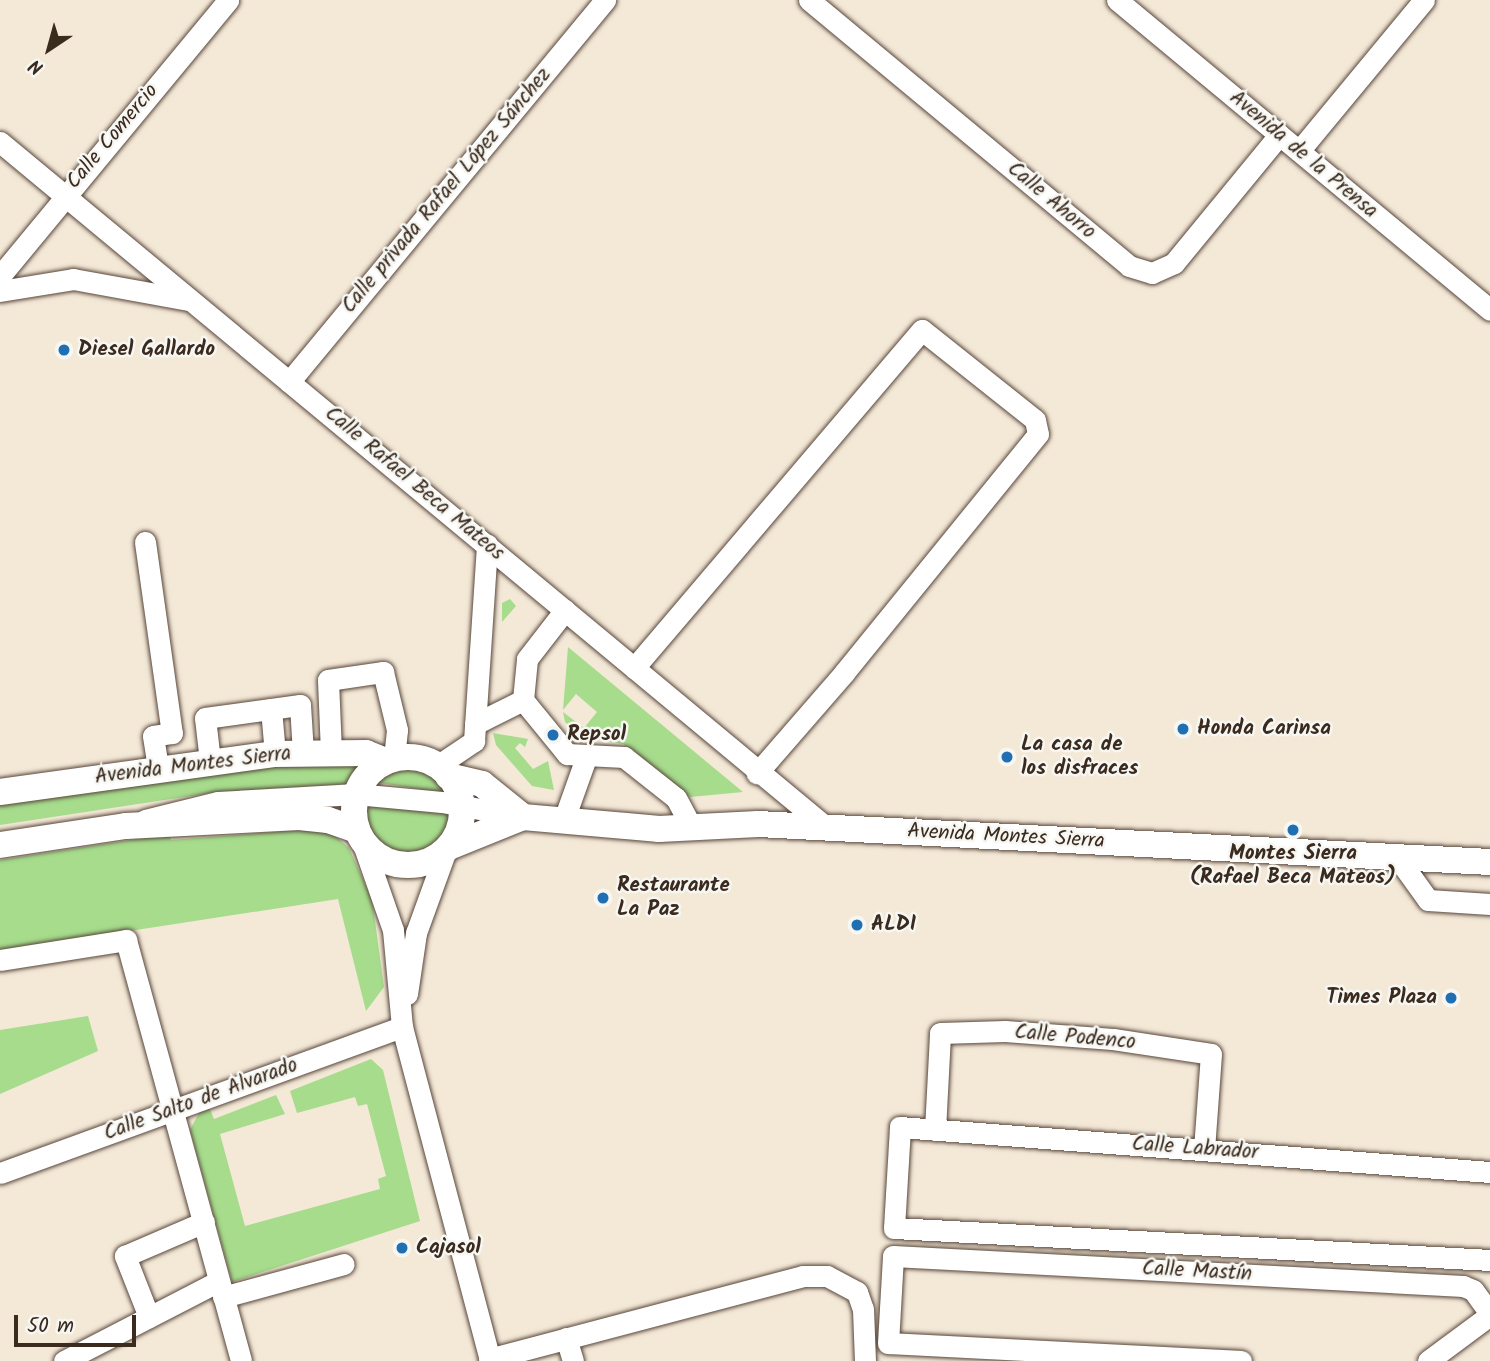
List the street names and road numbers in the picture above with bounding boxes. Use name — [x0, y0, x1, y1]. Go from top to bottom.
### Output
street label: Calle privada Rafael López Sánchez — [337, 63, 557, 319]
street label: Calle Comercio — [62, 79, 164, 195]
street label: Avenida de la Prensa — [1224, 86, 1382, 224]
street label: Calle Ahorro — [1002, 157, 1100, 245]
street label: Calle Rafael Beca Mateos — [319, 402, 509, 566]
street label: Avenida Montes Sierra — [93, 741, 293, 791]
street label: Avenida Montes Sierra — [907, 819, 1105, 855]
street label: Calle Podenco — [1013, 1020, 1137, 1056]
street label: Calle Salto de Alvarado — [101, 1053, 301, 1147]
street label: Calle Labrador — [1131, 1132, 1259, 1166]
street label: Calle Mastín — [1141, 1257, 1253, 1287]

